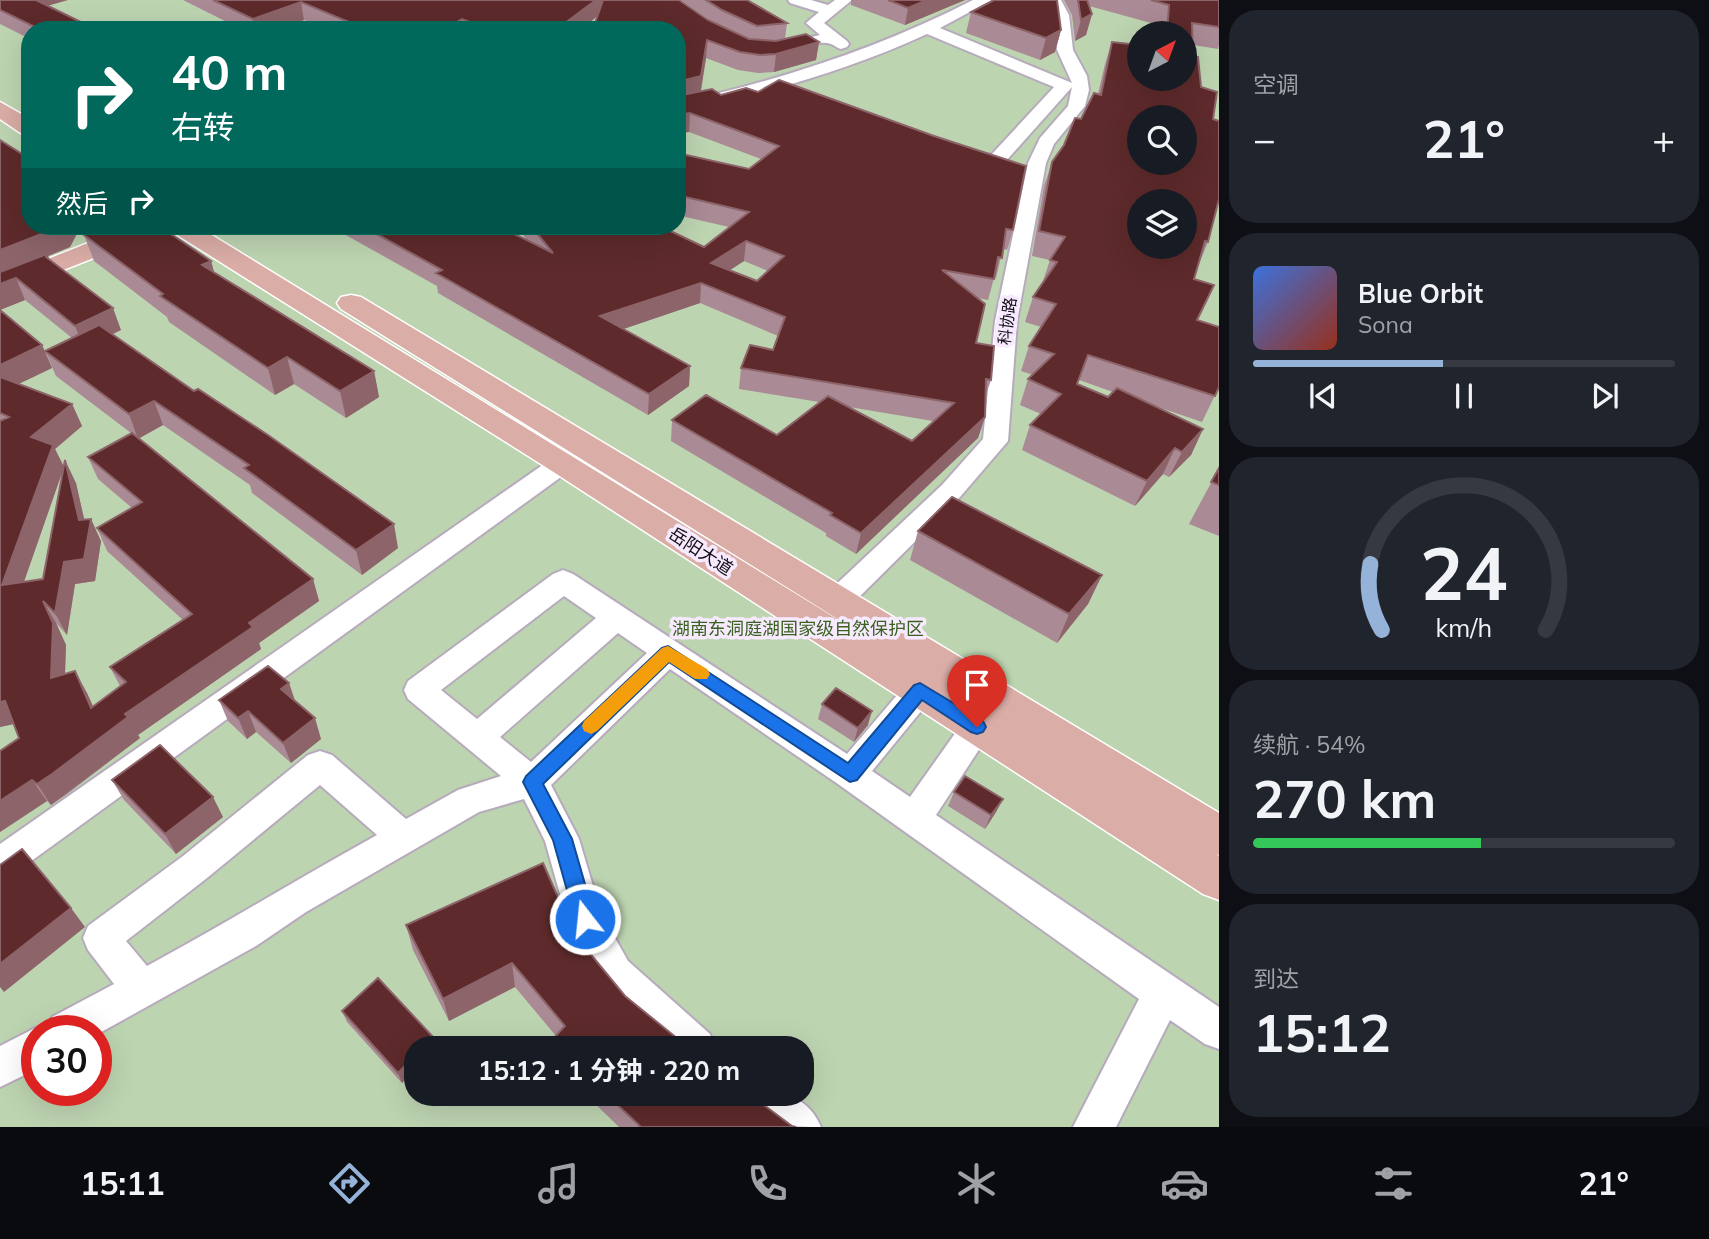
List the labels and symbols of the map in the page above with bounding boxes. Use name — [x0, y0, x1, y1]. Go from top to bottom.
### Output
north arrow — [1127, 21, 1197, 91]
street label: 科协路 — [994, 296, 1020, 346]
street label: 岳阳大道 — [665, 522, 737, 580]
park label: 湖南东洞庭湖国家级自然保护区 — [672, 617, 924, 640]
pin — [947, 655, 1007, 727]
position arrow — [548, 882, 622, 956]
speed limit sign: 30 — [21, 1015, 112, 1106]

